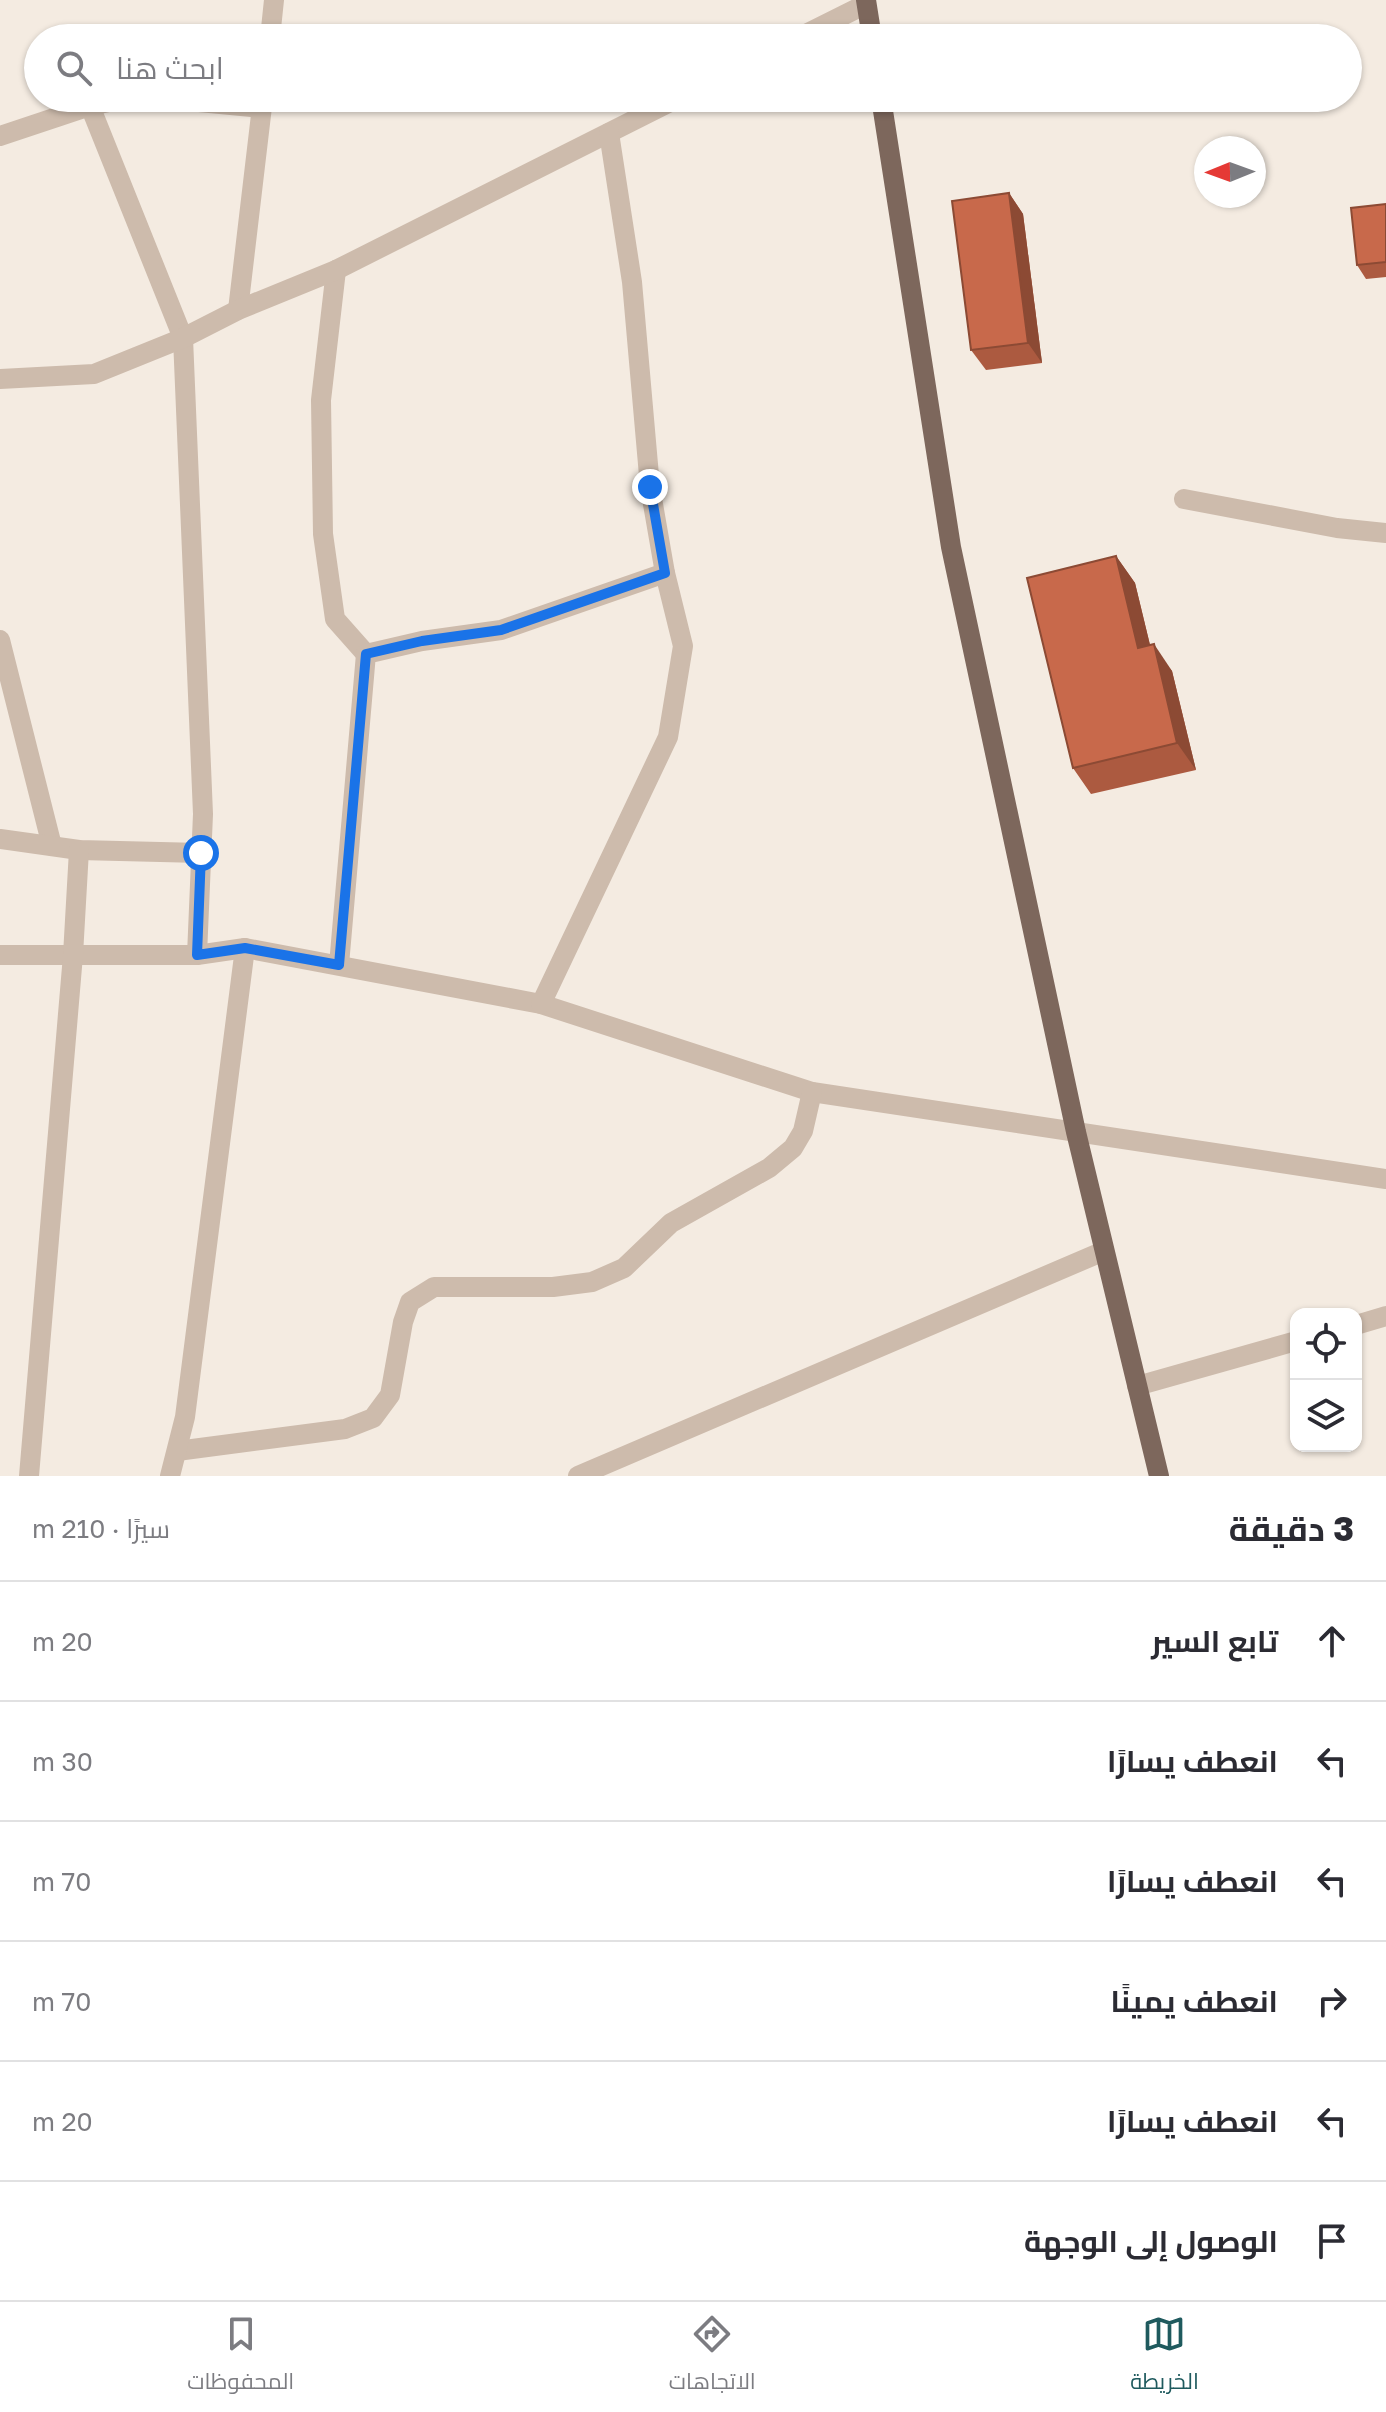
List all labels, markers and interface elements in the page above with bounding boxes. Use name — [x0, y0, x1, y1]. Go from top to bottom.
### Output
search box — [24, 24, 1362, 112]
icon: search — [52, 46, 96, 90]
text: ابحث هنا — [116, 50, 224, 86]
north arrow — [1194, 136, 1266, 208]
route end — [632, 469, 668, 505]
route start — [183, 835, 219, 871]
map controls — [1290, 1308, 1362, 1452]
button: locate — [1290, 1308, 1362, 1380]
button: layers — [1290, 1380, 1362, 1452]
text: 3 دقيقة — [1229, 1508, 1354, 1548]
text: سيرًا · 210 m — [32, 1513, 170, 1544]
icon: ahead — [1310, 1619, 1354, 1663]
text: تابع السير — [1151, 1623, 1278, 1659]
text: 20 m — [32, 1626, 93, 1657]
icon: left — [1310, 1739, 1354, 1783]
text: انعطف يسارًا — [1107, 1743, 1278, 1779]
text: 30 m — [32, 1746, 93, 1777]
icon: left — [1310, 1859, 1354, 1903]
text: انعطف يسارًا — [1107, 1863, 1278, 1899]
text: 70 m — [32, 1866, 91, 1897]
icon: right — [1310, 1979, 1354, 2023]
text: انعطف يمينًا — [1111, 1983, 1278, 2019]
text: 70 m — [32, 1986, 91, 2017]
icon: left — [1310, 2099, 1354, 2143]
text: انعطف يسارًا — [1107, 2103, 1278, 2139]
text: 20 m — [32, 2106, 93, 2137]
icon: arrive — [1310, 2219, 1354, 2263]
text: الوصول إلى الوجهة — [1024, 2223, 1278, 2259]
tab: المحفوظات — [187, 2312, 294, 2402]
tab: الاتجاهات — [669, 2312, 756, 2402]
tab: الخريطة — [1130, 2312, 1199, 2402]

